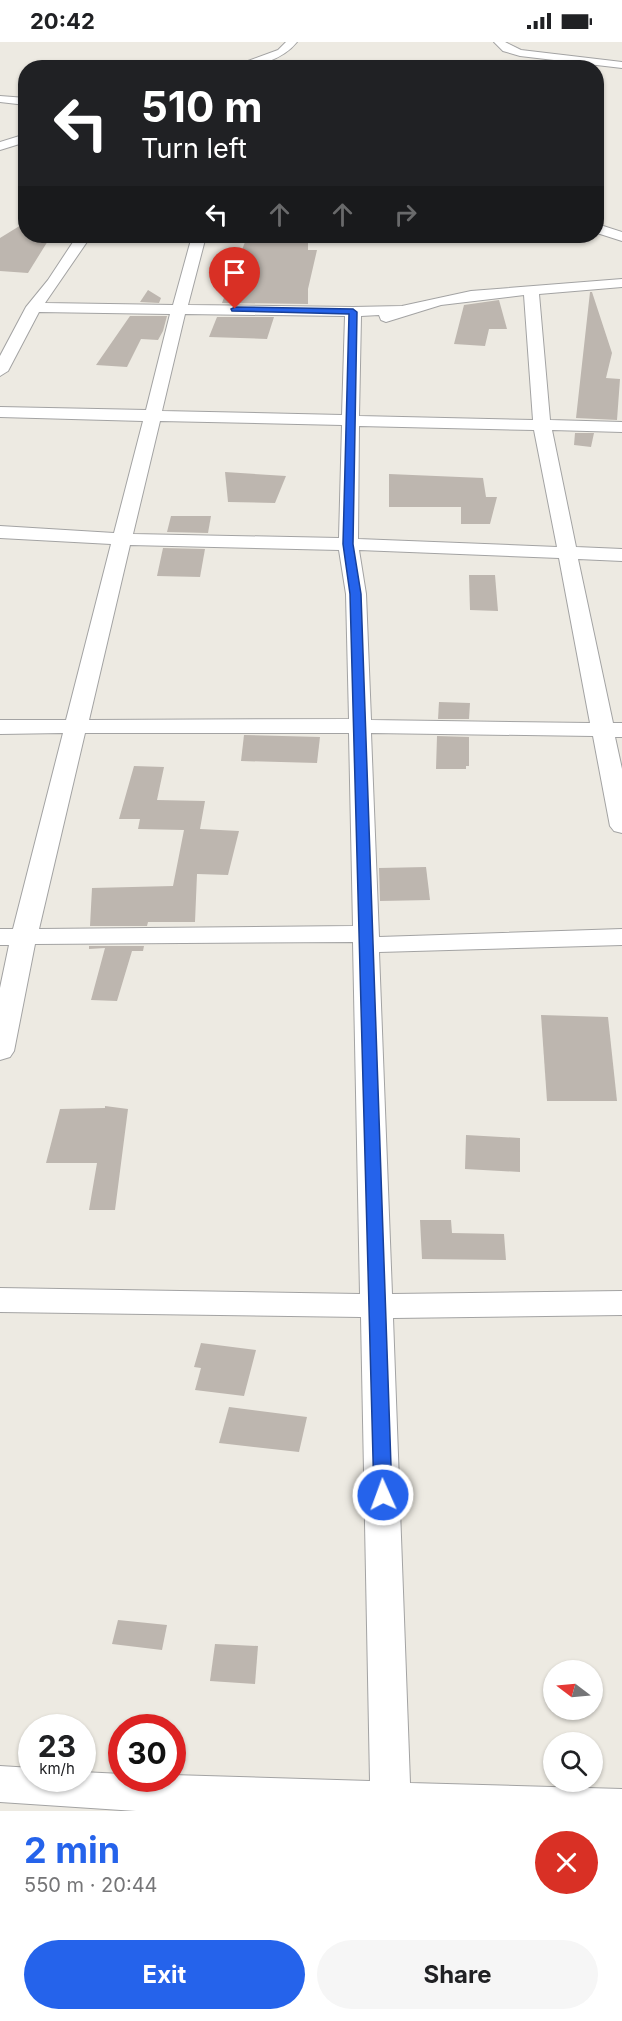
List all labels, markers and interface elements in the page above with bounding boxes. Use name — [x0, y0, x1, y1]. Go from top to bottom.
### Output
text: 20:42 — [30, 8, 95, 34]
text: 510 m — [141, 81, 263, 132]
icon: left — [42, 84, 120, 162]
text: Turn left — [141, 132, 247, 165]
icon: left — [200, 198, 233, 231]
icon: ahead — [263, 198, 296, 231]
icon: ahead — [326, 198, 359, 231]
icon: right — [389, 198, 422, 231]
pin — [209, 247, 260, 309]
icon: arrive — [218, 256, 251, 289]
position arrow — [351, 1463, 415, 1527]
north arrow — [543, 1660, 603, 1720]
map controls — [543, 1660, 603, 1792]
speed limit sign: 30 — [108, 1714, 186, 1792]
text: 23 — [38, 1728, 76, 1764]
button: search — [543, 1732, 603, 1792]
text: km/h — [39, 1759, 75, 1778]
text: 2 min — [24, 1828, 120, 1872]
button: close — [535, 1831, 598, 1894]
text: 550 m · 20:44 — [24, 1873, 158, 1897]
button: Exit — [24, 1940, 305, 2009]
button: Share — [317, 1940, 598, 2009]

